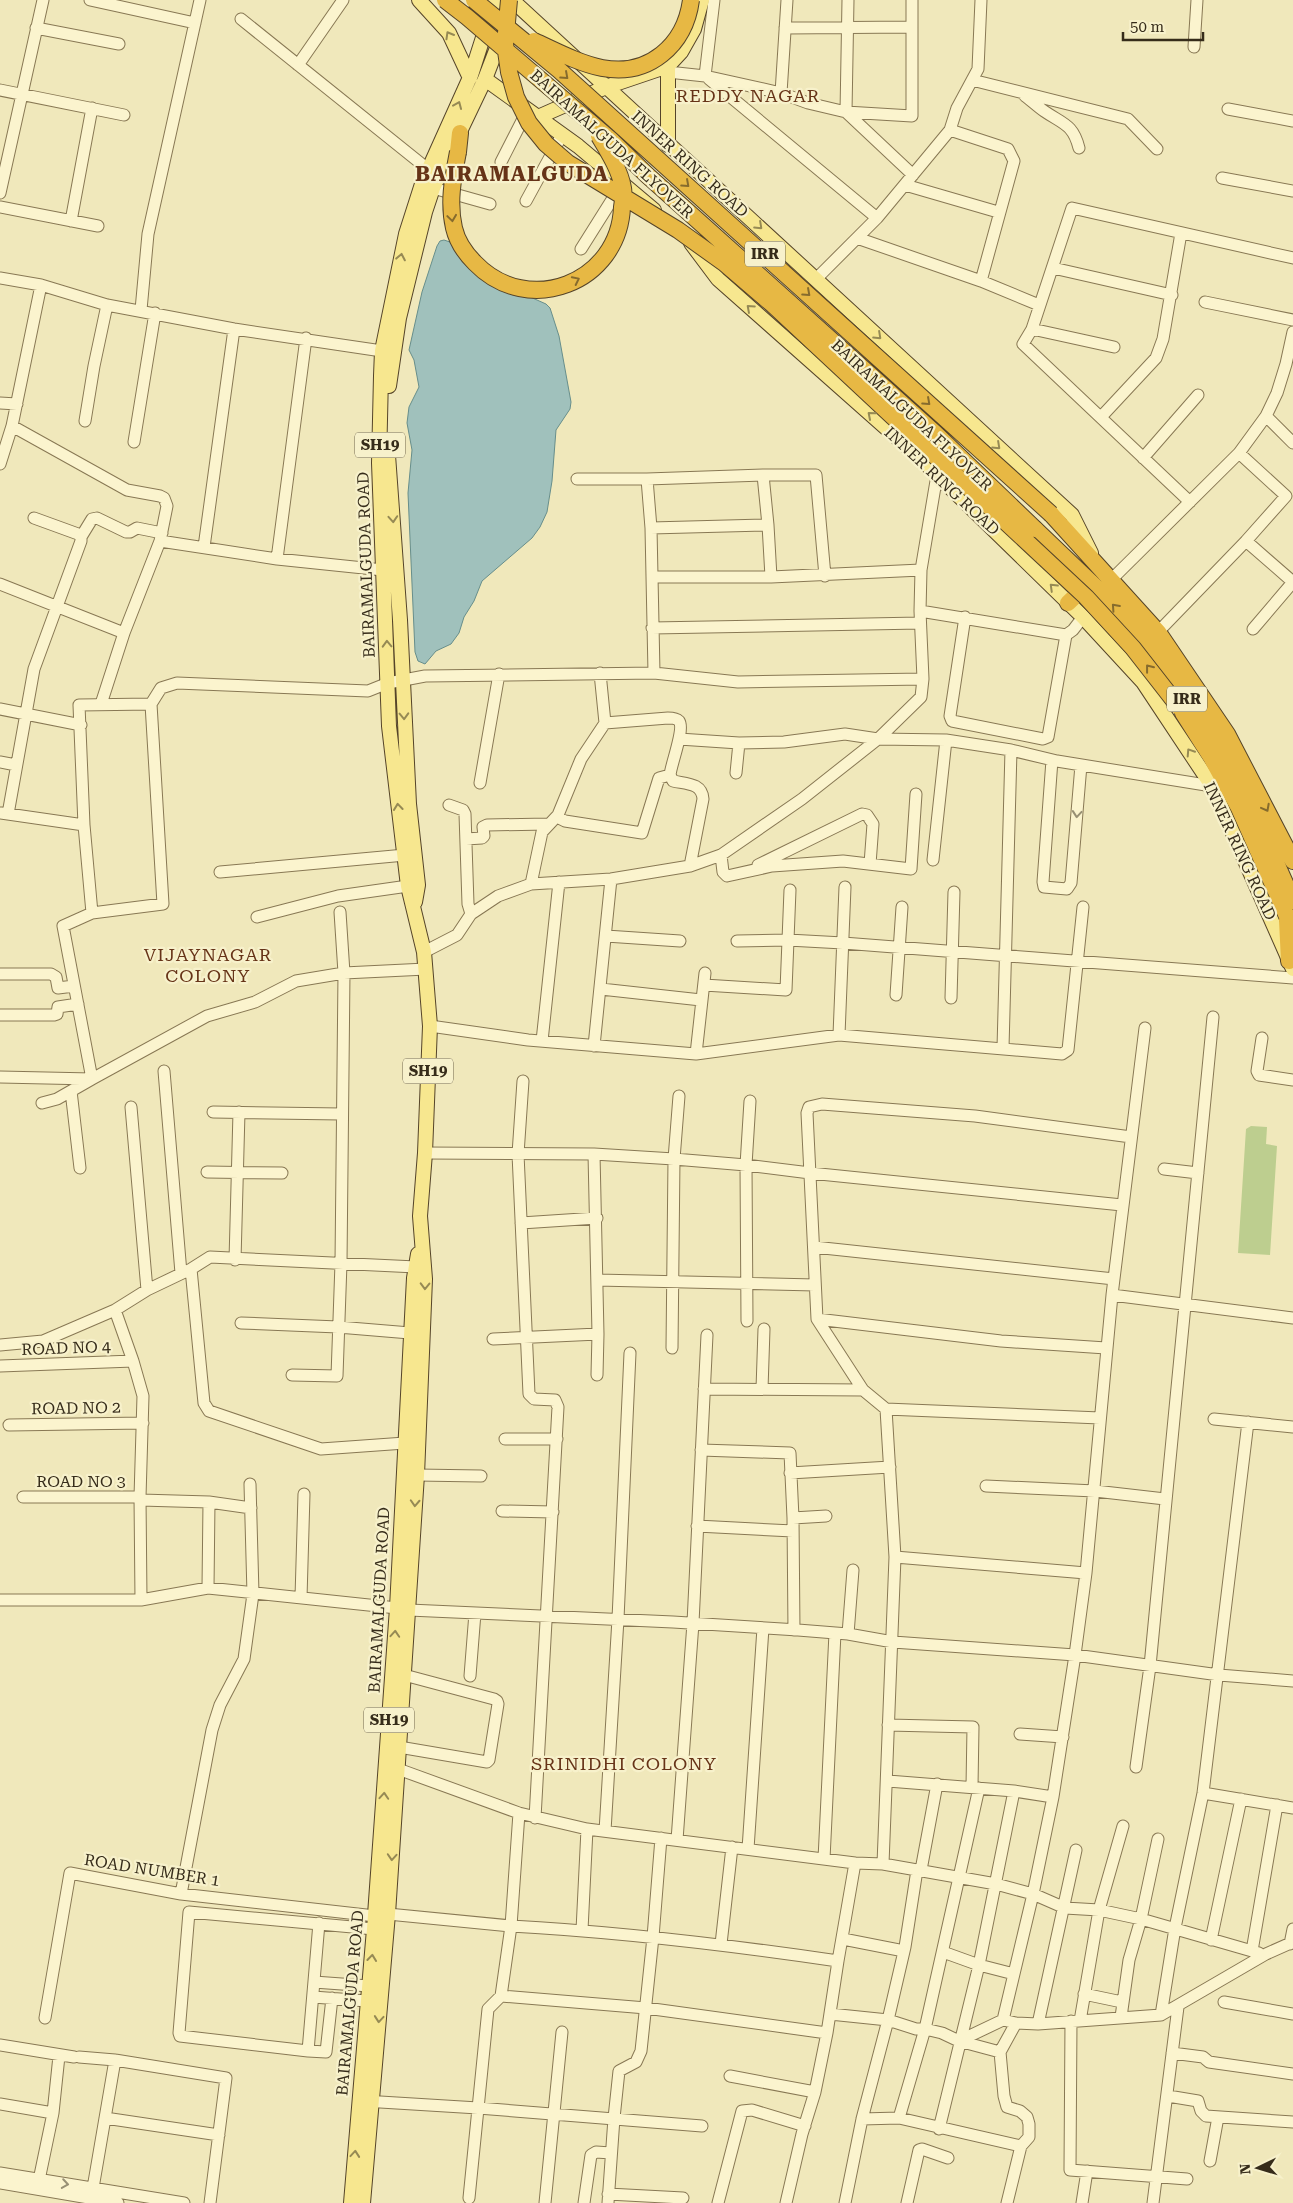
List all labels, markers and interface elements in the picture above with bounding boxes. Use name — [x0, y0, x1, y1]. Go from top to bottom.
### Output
scale bar — [1123, 10, 1203, 42]
text: 50 m — [1130, 18, 1165, 36]
one-way arrow — [446, 32, 456, 41]
street label: BAIRAMALGUDA FLYOVER — [526, 66, 698, 222]
one-way arrow — [560, 70, 569, 79]
district label: REDDY NAGAR — [676, 85, 820, 106]
one-way arrow — [452, 101, 463, 110]
street label: INNER RING ROAD — [628, 107, 752, 221]
district label: BAIRAMALGUDA — [415, 162, 609, 186]
one-way arrow — [680, 179, 689, 188]
one-way arrow — [446, 214, 457, 222]
one-way arrow — [753, 220, 762, 229]
road number: IRR — [745, 242, 785, 266]
one-way arrow — [396, 252, 406, 261]
one-way arrow — [571, 275, 580, 286]
one-way arrow — [801, 287, 810, 296]
one-way arrow — [746, 304, 755, 313]
one-way arrow — [873, 330, 882, 339]
street label: BAIRAMALGUDA FLYOVER — [828, 335, 996, 495]
one-way arrow — [922, 396, 931, 405]
one-way arrow — [868, 412, 877, 421]
street label: INNER RING ROAD — [881, 423, 1003, 539]
road number: SH19 — [355, 432, 405, 458]
one-way arrow — [992, 440, 1001, 449]
street label: BAIRAMALGUDA ROAD — [353, 472, 379, 658]
one-way arrow — [387, 515, 398, 523]
one-way arrow — [1049, 584, 1058, 593]
one-way arrow — [1112, 604, 1121, 613]
one-way arrow — [382, 640, 392, 648]
one-way arrow — [1146, 665, 1155, 674]
road number: IRR — [1167, 686, 1207, 712]
one-way arrow — [398, 712, 409, 720]
one-way arrow — [1186, 748, 1196, 757]
street label: INNER RING ROAD — [1200, 779, 1280, 923]
one-way arrow — [393, 802, 404, 810]
one-way arrow — [1260, 802, 1270, 811]
one-way arrow — [1072, 810, 1083, 818]
district label: VIJAYNAGAR COLONY — [144, 944, 272, 986]
road number: SH19 — [403, 1058, 453, 1084]
one-way arrow — [420, 1283, 430, 1291]
street label: ROAD NO 4 — [21, 1337, 111, 1359]
street label: ROAD NO 2 — [31, 1398, 121, 1418]
street label: ROAD NO 3 — [36, 1472, 126, 1491]
one-way arrow — [410, 1499, 421, 1507]
street label: BAIRAMALGUDA ROAD — [365, 1507, 393, 1693]
one-way arrow — [389, 1629, 400, 1637]
road number: SH19 — [364, 1708, 414, 1732]
district label: SRINIDHI COLONY — [531, 1753, 717, 1774]
one-way arrow — [378, 1791, 389, 1799]
street label: ROAD NUMBER 1 — [83, 1850, 221, 1890]
one-way arrow — [386, 1853, 397, 1861]
street label: BAIRAMALGUDA ROAD — [332, 1909, 368, 2097]
one-way arrow — [366, 1953, 377, 1961]
one-way arrow — [374, 2015, 385, 2023]
north arrow — [1233, 2143, 1283, 2193]
one-way arrow — [349, 2150, 360, 2158]
text: N — [1237, 2163, 1253, 2175]
one-way arrow — [61, 2178, 70, 2188]

